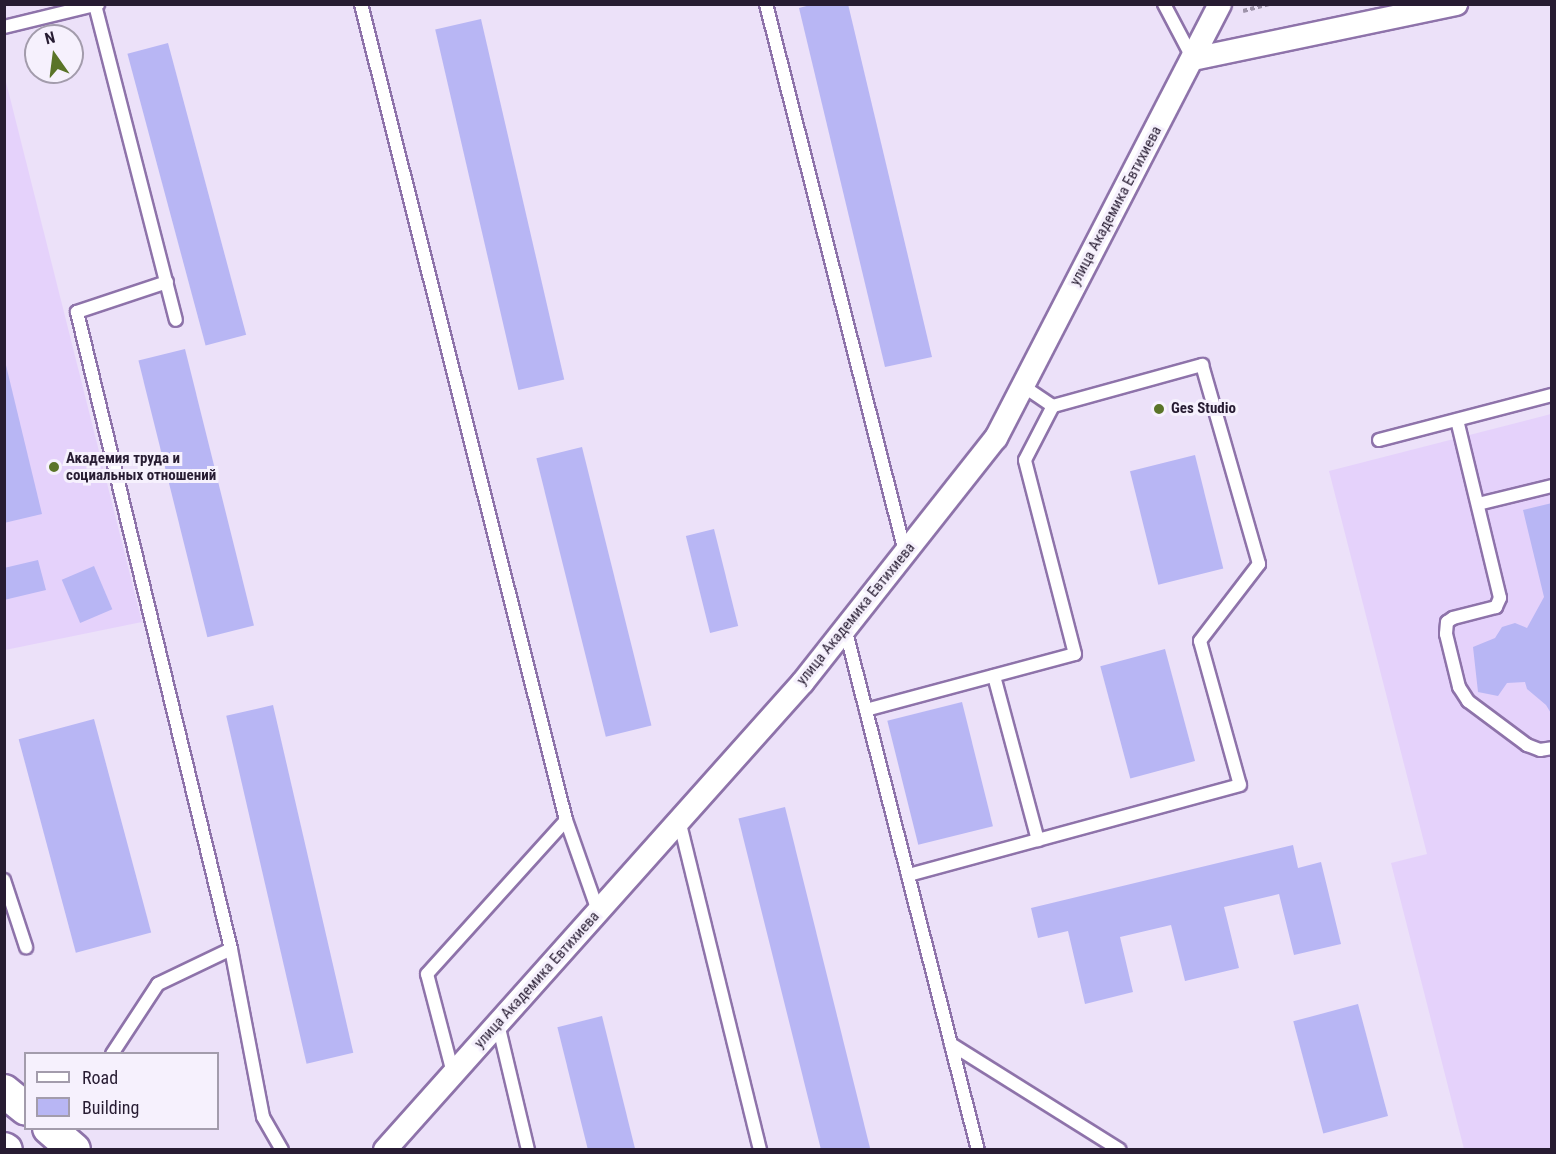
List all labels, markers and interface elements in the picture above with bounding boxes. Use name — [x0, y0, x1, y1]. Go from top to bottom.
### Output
north arrow — [24, 24, 84, 84]
text: N — [43, 28, 57, 48]
street label: улица Академика Евтихиева — [1066, 123, 1166, 289]
place label: Ges Studio — [1171, 400, 1236, 418]
marker: Ges Studio — [1152, 402, 1166, 416]
place label: Академия труда и социальных отношений — [66, 449, 216, 484]
marker: Академия труда и социальных отношений — [47, 460, 61, 474]
street label: улица Академика Евтихиева — [793, 539, 919, 689]
street label: улица Академика Евтихиева — [471, 908, 603, 1052]
legend — [24, 1052, 219, 1130]
text: Road — [82, 1067, 118, 1088]
text: Building — [82, 1097, 139, 1118]

